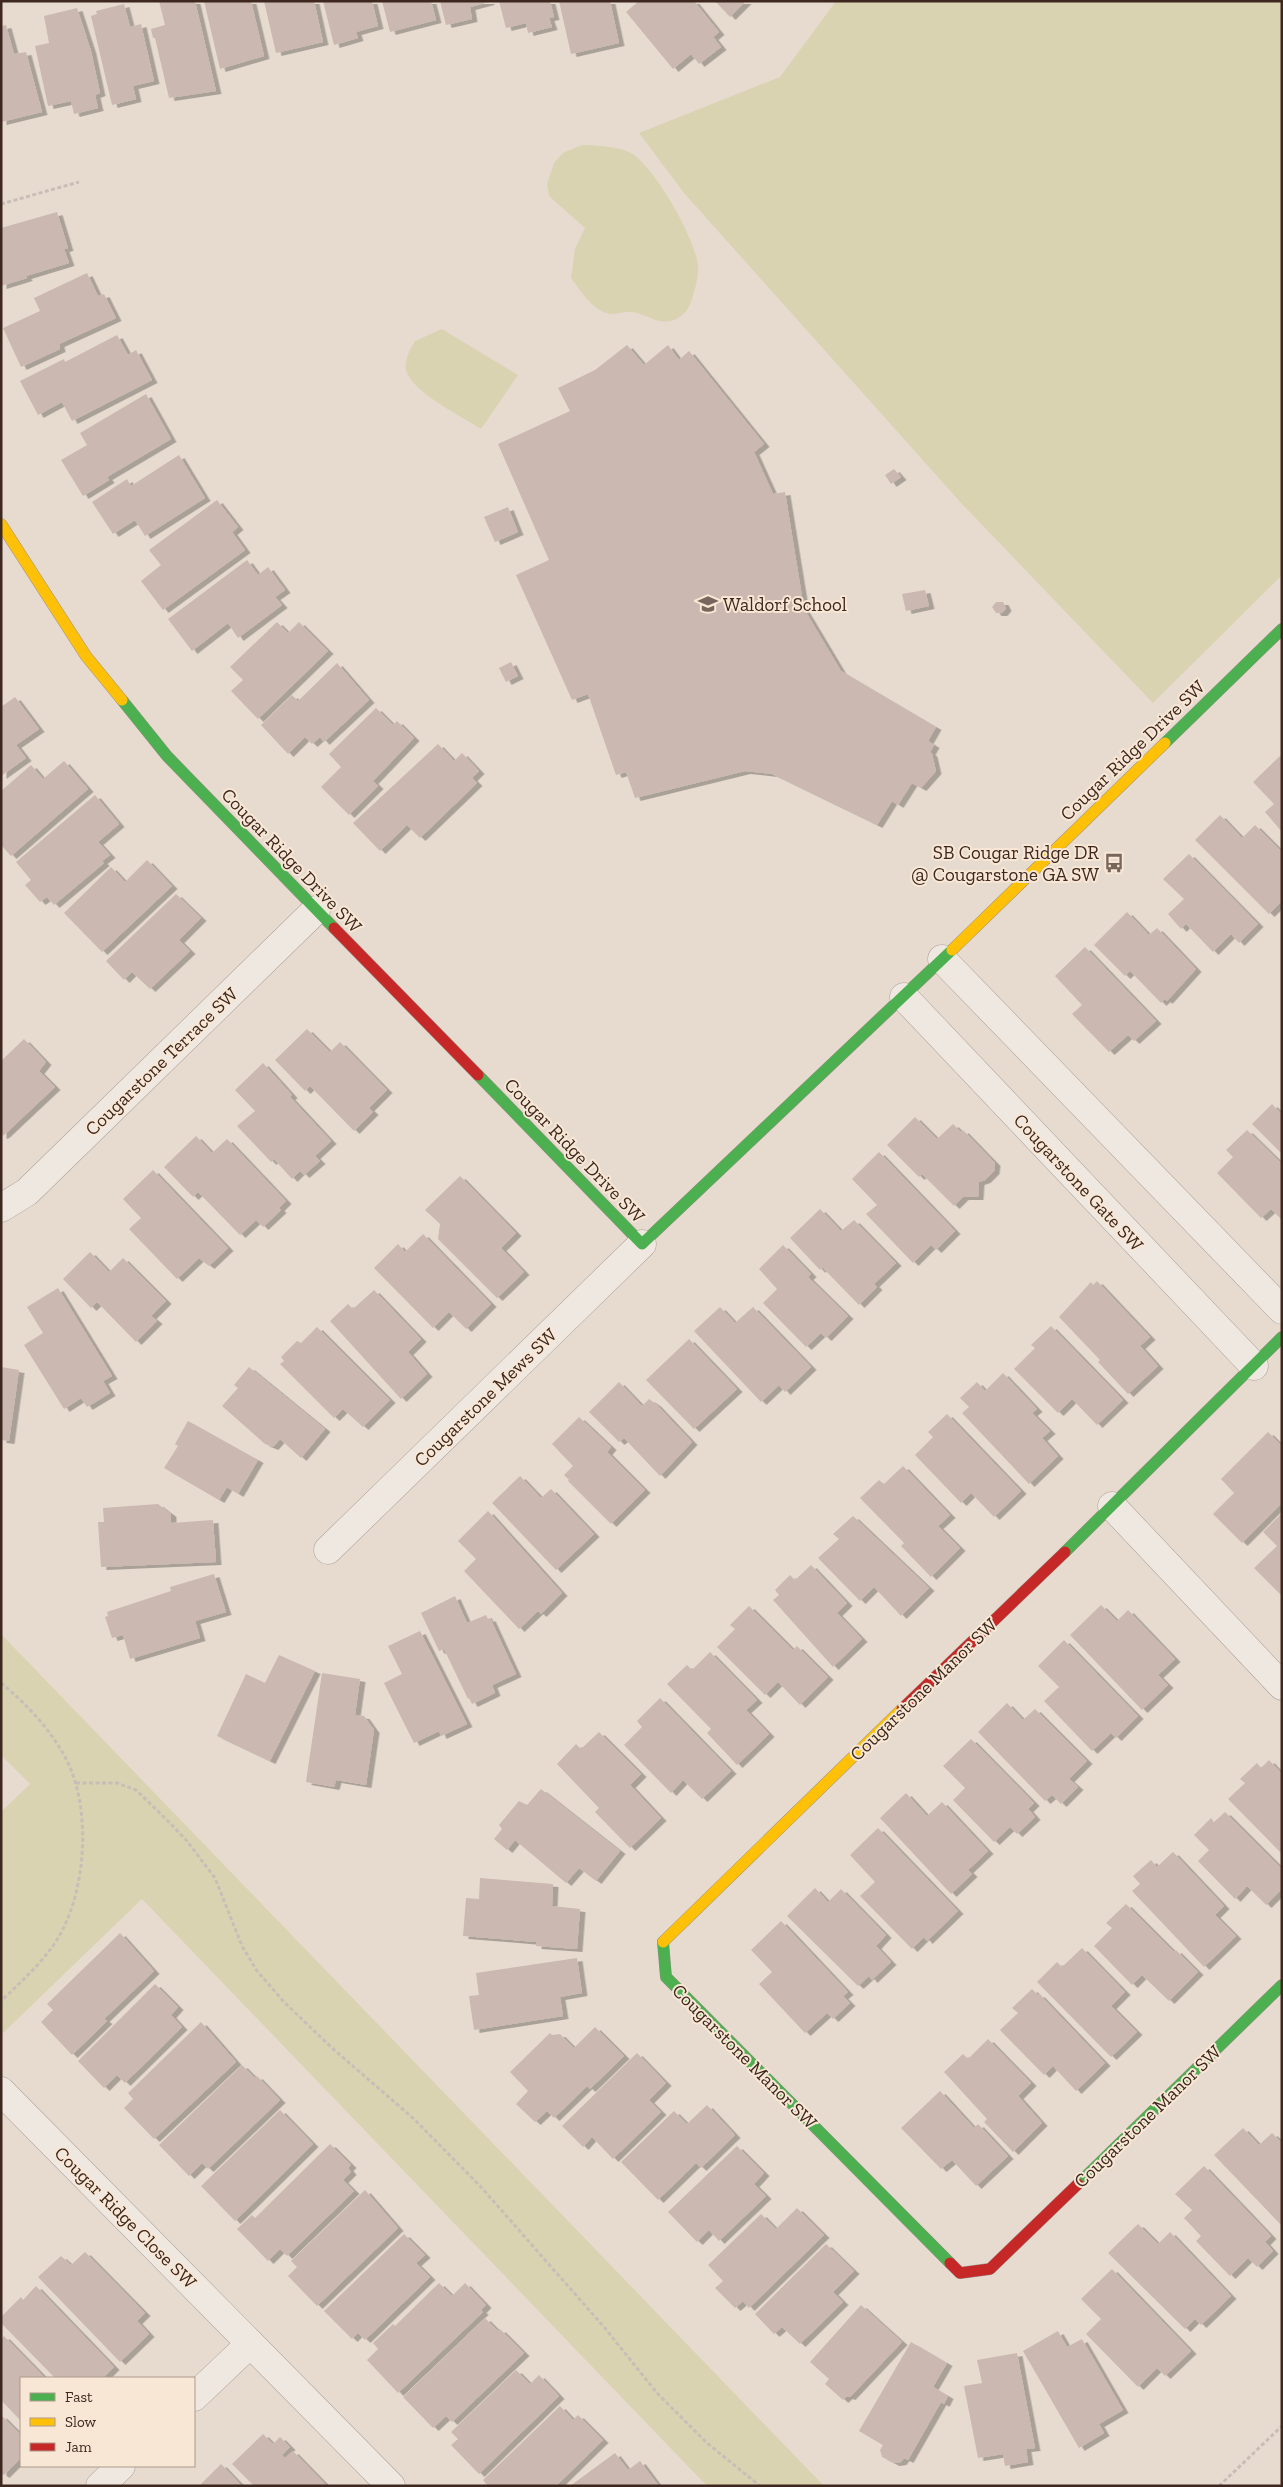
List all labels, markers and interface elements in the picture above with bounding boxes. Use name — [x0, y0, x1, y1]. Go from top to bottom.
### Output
school or university icon: Waldorf School — [697, 593, 719, 615]
place label: Waldorf School — [723, 593, 847, 616]
street label: Cougar Ridge Drive SW — [1055, 675, 1210, 825]
street label: Cougar Ridge Drive SW — [217, 783, 367, 938]
place label: SB Cougar Ridge DR @ Cougarstone GA SW — [911, 841, 1099, 886]
bus stop icon: SB Cougar Ridge DR @ Cougarstone GA SW — [1103, 852, 1125, 874]
street label: Cougarstone Terrace SW — [80, 982, 243, 1140]
street label: Cougar Ridge Drive SW — [500, 1073, 650, 1228]
street label: Cougarstone Gate SW — [1009, 1109, 1149, 1256]
street label: Cougarstone Mews SW — [409, 1323, 562, 1471]
street label: Cougarstone Manor SW — [845, 1613, 1002, 1766]
street label: Cougarstone Manor SW — [667, 1979, 822, 2134]
street label: Cougarstone Manor SW — [1069, 2040, 1226, 2193]
street label: Cougar Ridge Close SW — [50, 2141, 202, 2293]
legend — [20, 2377, 195, 2467]
text: Fast — [65, 2388, 93, 2406]
text: Slow — [65, 2413, 97, 2431]
text: Jam — [65, 2438, 92, 2456]

